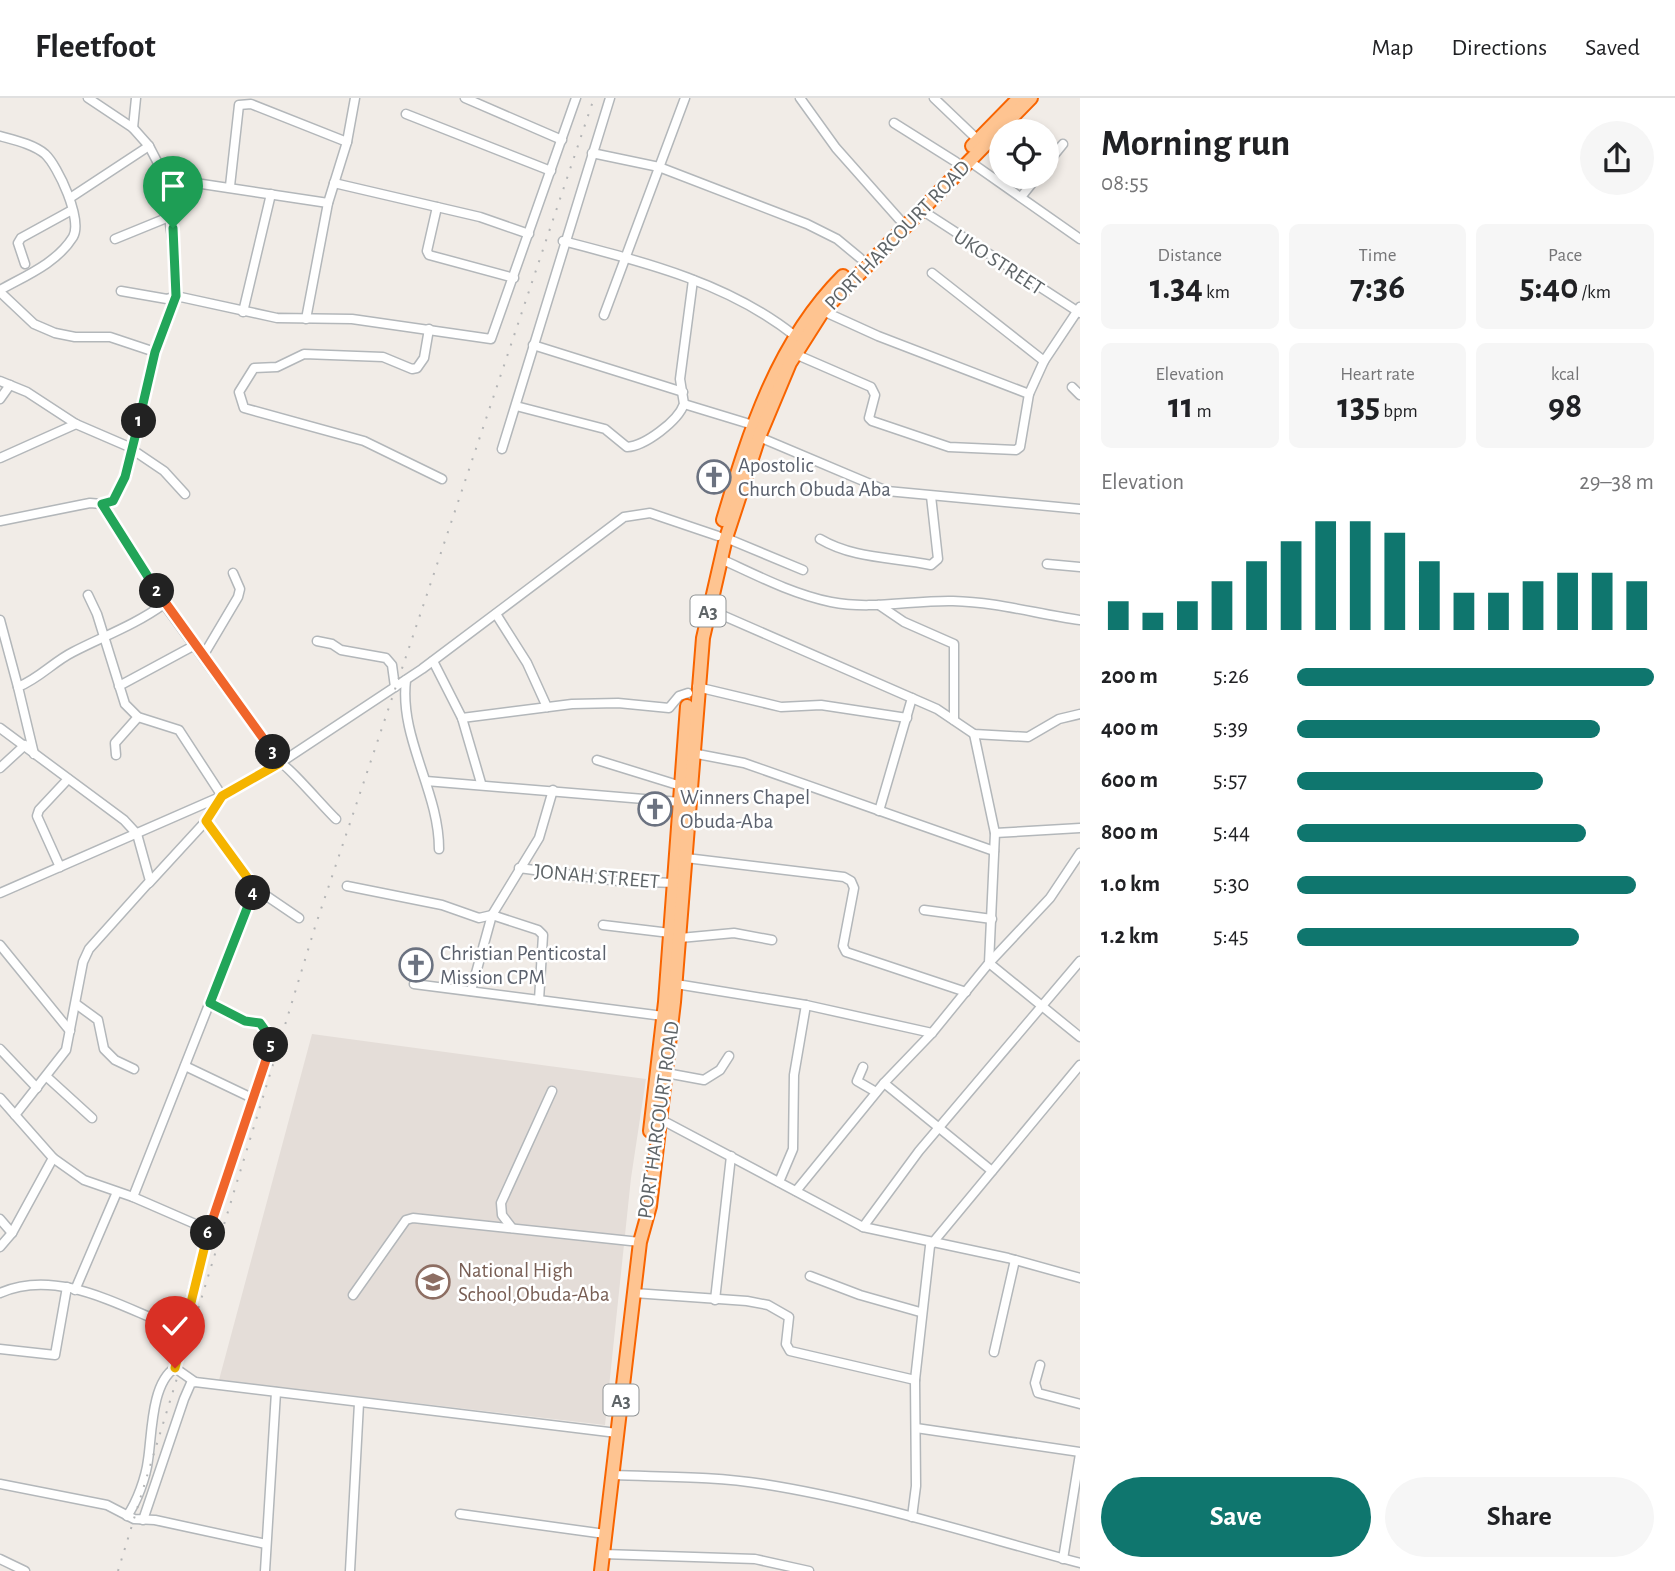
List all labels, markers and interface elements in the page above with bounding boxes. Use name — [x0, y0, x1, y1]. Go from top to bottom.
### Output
text: Fleetfoot — [35, 31, 156, 64]
text: Map — [1371, 36, 1413, 60]
text: Directions — [1451, 36, 1547, 60]
text: Saved — [1585, 36, 1640, 60]
map controls — [989, 119, 1059, 189]
button: locate — [989, 119, 1059, 189]
button: share — [1580, 121, 1654, 195]
text: Morning run — [1101, 125, 1290, 163]
pin — [143, 156, 203, 228]
street label: PORT HARCOURT ROAD — [821, 156, 974, 314]
icon: arrive — [154, 167, 192, 205]
text: 08:55 — [1101, 172, 1149, 195]
street label: UKO STREET — [950, 226, 1048, 299]
text: Distance — [1158, 246, 1222, 265]
text: Time — [1359, 246, 1396, 265]
text: Pace — [1548, 246, 1582, 265]
text: 1.34 — [1150, 270, 1203, 305]
text: 7:36 — [1350, 270, 1405, 305]
text: 5:40 — [1519, 270, 1578, 305]
text: km — [1203, 283, 1230, 302]
text: /km — [1578, 283, 1611, 302]
text: Elevation — [1155, 365, 1224, 384]
text: Heart rate — [1340, 365, 1415, 384]
text: kcal — [1551, 365, 1580, 384]
text: 11 — [1168, 389, 1193, 424]
text: 135 — [1337, 389, 1380, 424]
text: 98 — [1548, 389, 1582, 424]
text: m — [1193, 402, 1212, 421]
text: bpm — [1380, 402, 1418, 421]
pin: 1 — [122, 404, 156, 438]
text: 1 — [135, 411, 142, 430]
place label: Apostolic Church Obuda Aba — [738, 455, 891, 500]
church icon: Apostolic Church Obuda Aba — [695, 458, 733, 496]
text: Elevation — [1101, 471, 1184, 494]
text: 29–38 m — [1579, 471, 1654, 494]
pin: 2 — [140, 574, 174, 608]
text: 2 — [152, 581, 161, 600]
road number: A3 — [690, 596, 726, 626]
text: 200 m — [1101, 665, 1158, 688]
text: 5:26 — [1213, 665, 1249, 688]
text: 400 m — [1101, 717, 1159, 740]
text: 5:39 — [1213, 717, 1248, 740]
pin: 3 — [256, 734, 290, 770]
text: 3 — [268, 742, 277, 761]
text: 600 m — [1101, 769, 1158, 792]
text: 5:57 — [1213, 769, 1247, 792]
place label: Winners Chapel Obuda-Aba — [680, 787, 810, 832]
church icon: Winners Chapel Obuda-Aba — [636, 790, 674, 828]
text: 800 m — [1101, 821, 1158, 844]
text: 5:44 — [1213, 821, 1250, 844]
street label: JONAH STREET — [533, 861, 661, 892]
text: 1.0 km — [1101, 873, 1160, 896]
text: 5:30 — [1213, 873, 1250, 896]
pin: 4 — [236, 876, 270, 910]
text: 4 — [248, 883, 257, 902]
text: 1.2 km — [1101, 925, 1159, 948]
text: 5:45 — [1213, 925, 1249, 948]
place label: Christian Penticostal Mission CPM — [440, 943, 607, 988]
church icon: Christian Penticostal Mission CPM — [397, 946, 435, 984]
street label: PORT HARCOURT ROAD — [634, 1020, 683, 1220]
pin: 5 — [254, 1028, 288, 1062]
text: 5 — [266, 1035, 275, 1054]
pin: 6 — [190, 1216, 226, 1250]
text: 6 — [203, 1223, 212, 1242]
place label: National High School,Obuda-Aba — [458, 1260, 610, 1305]
school or university icon: National High School,Obuda-Aba — [414, 1263, 452, 1301]
pin — [145, 1296, 205, 1368]
icon: check — [156, 1307, 194, 1345]
road number: A3 — [604, 1384, 638, 1416]
button: Save — [1101, 1477, 1371, 1557]
button: Share — [1385, 1477, 1654, 1557]

